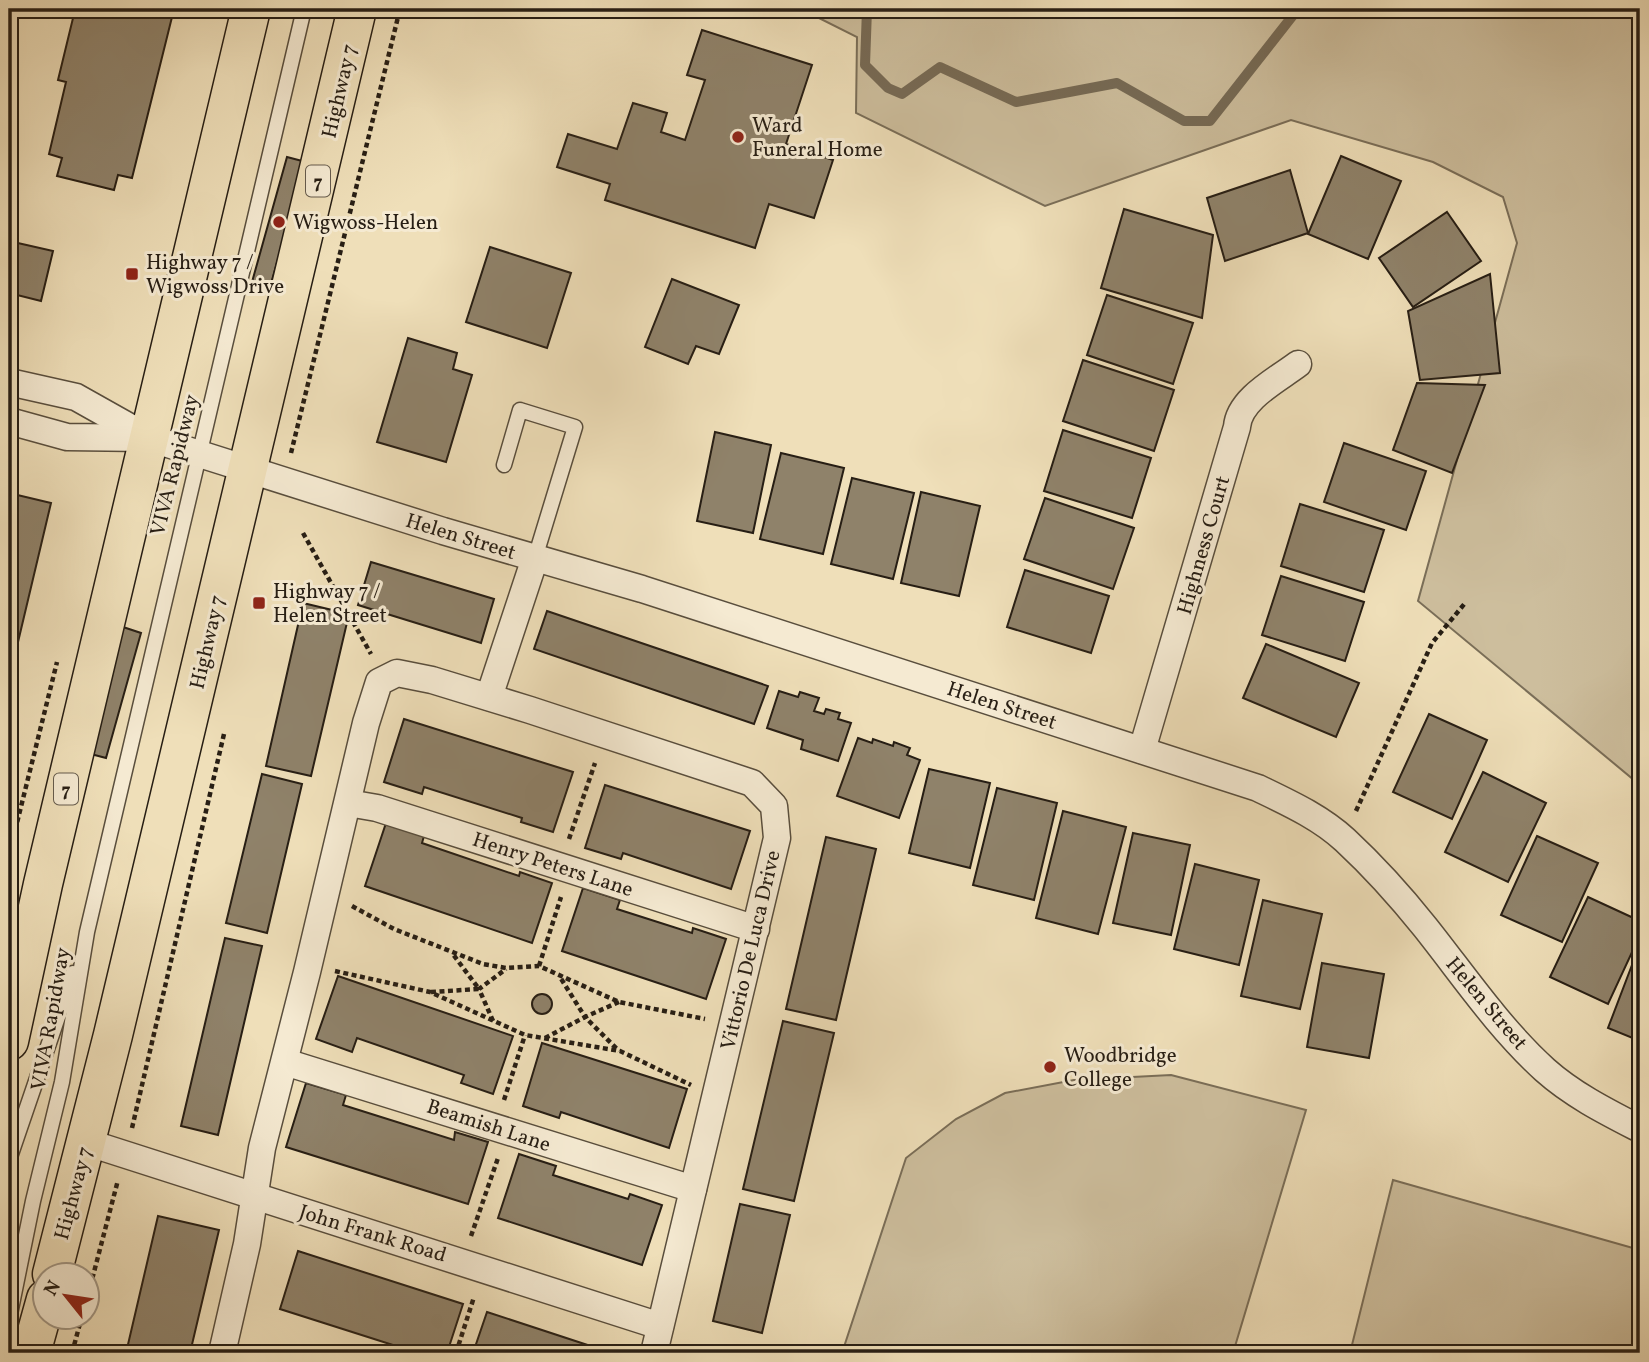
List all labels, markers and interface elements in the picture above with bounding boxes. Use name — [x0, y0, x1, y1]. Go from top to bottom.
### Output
street label: Highway 7 — [316, 41, 365, 141]
place label: Ward Funeral Home — [752, 112, 883, 165]
marker: Ward Funeral Home — [730, 129, 746, 145]
road number: 7 — [306, 166, 330, 196]
place label: Wigwoss-Helen — [293, 209, 438, 238]
marker: Wigwoss-Helen — [271, 214, 287, 230]
place label: Highway 7 / Wigwoss Drive — [146, 249, 284, 302]
marker: Highway 7 / Wigwoss Drive — [124, 266, 140, 282]
street label: VIVA Rapidway — [144, 391, 207, 539]
street label: Highness Court — [1171, 473, 1238, 618]
street label: Helen Street — [402, 507, 519, 568]
place label: Highway 7 / Helen Street — [273, 578, 387, 631]
street label: Highway 7 — [184, 592, 233, 692]
marker: Highway 7 / Helen Street — [251, 595, 267, 611]
street label: Helen Street — [943, 675, 1060, 738]
road number: 7 — [54, 774, 78, 804]
street label: Henry Peters Lane — [468, 826, 637, 905]
street label: Vittorio De Luca Drive — [714, 848, 789, 1053]
street label: VIVA Rapidway — [25, 945, 78, 1093]
street label: Helen Street — [1438, 951, 1534, 1057]
place label: Woodbridge College — [1064, 1042, 1177, 1095]
marker: Woodbridge College — [1042, 1059, 1058, 1075]
street label: Beamish Lane — [423, 1093, 554, 1160]
street label: Highway 7 — [48, 1143, 101, 1243]
street label: John Frank Road — [295, 1198, 450, 1271]
north arrow — [32, 1260, 102, 1330]
text: N — [38, 1276, 68, 1301]

